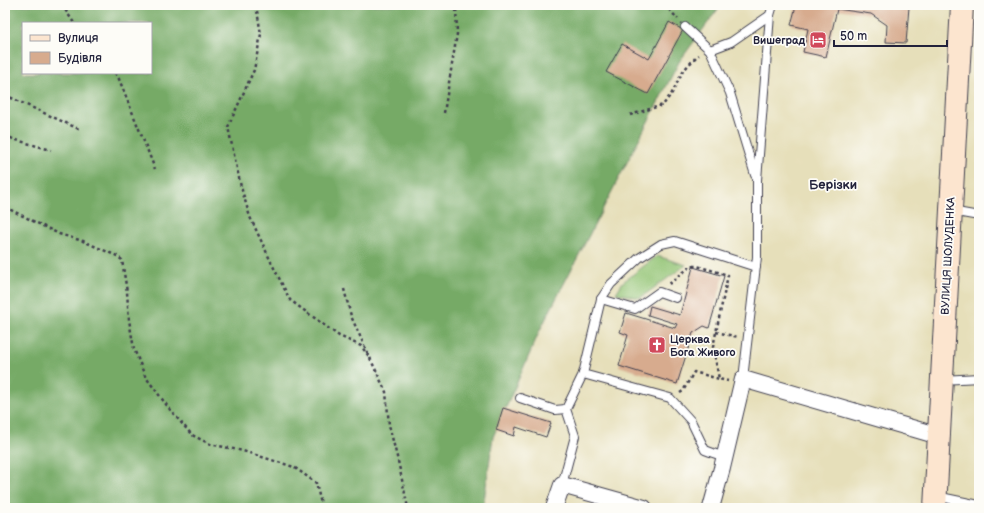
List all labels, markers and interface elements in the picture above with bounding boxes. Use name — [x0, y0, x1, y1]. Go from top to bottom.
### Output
legend — [22, 22, 152, 74]
scale bar — [834, 22, 947, 48]
text: 50 m — [840, 29, 867, 44]
hotel icon: Вишеград — [808, 30, 828, 50]
text: Вулиця — [58, 31, 99, 46]
place label: Вишеград — [753, 34, 805, 47]
text: Будівля — [58, 51, 102, 66]
district label: Берізки — [809, 177, 857, 193]
street label: ВУЛИЦЯ ШОЛУДЕНКА — [938, 197, 958, 315]
place label: Церква Бога Живого — [670, 333, 736, 359]
church icon: Церква Бога Живого — [647, 335, 667, 355]

